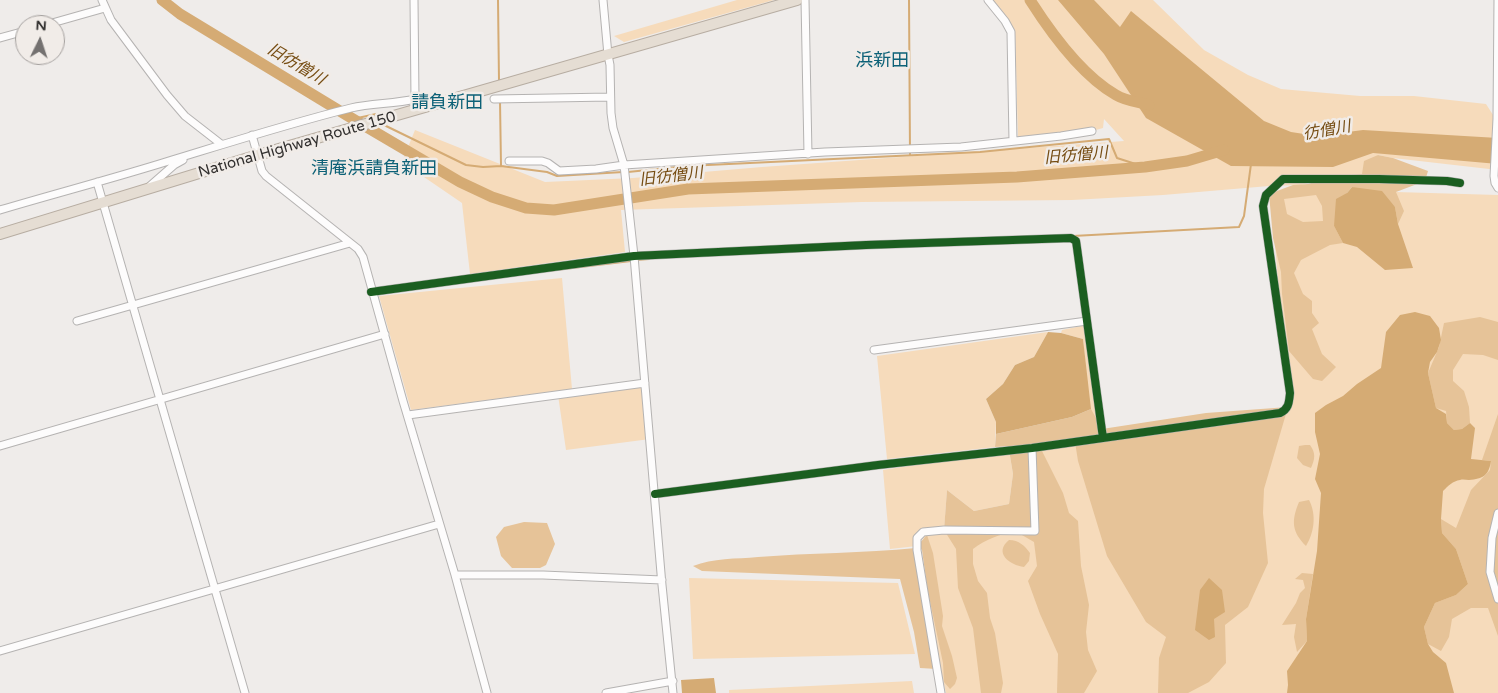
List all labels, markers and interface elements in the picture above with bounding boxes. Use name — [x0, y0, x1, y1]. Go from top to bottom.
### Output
north arrow — [15, 15, 65, 65]
text: N — [35, 17, 47, 34]
water label: 旧彷僧川 — [264, 40, 328, 90]
district label: 浜新田 — [855, 50, 909, 72]
district label: 請負新田 — [411, 92, 483, 114]
street label: National Highway Route 150 — [196, 108, 398, 182]
water label: 彷僧川 — [1302, 117, 1352, 145]
water label: 旧彷僧川 — [1043, 144, 1109, 168]
district label: 清庵浜請負新田 — [311, 158, 437, 180]
water label: 旧彷僧川 — [638, 164, 704, 190]

